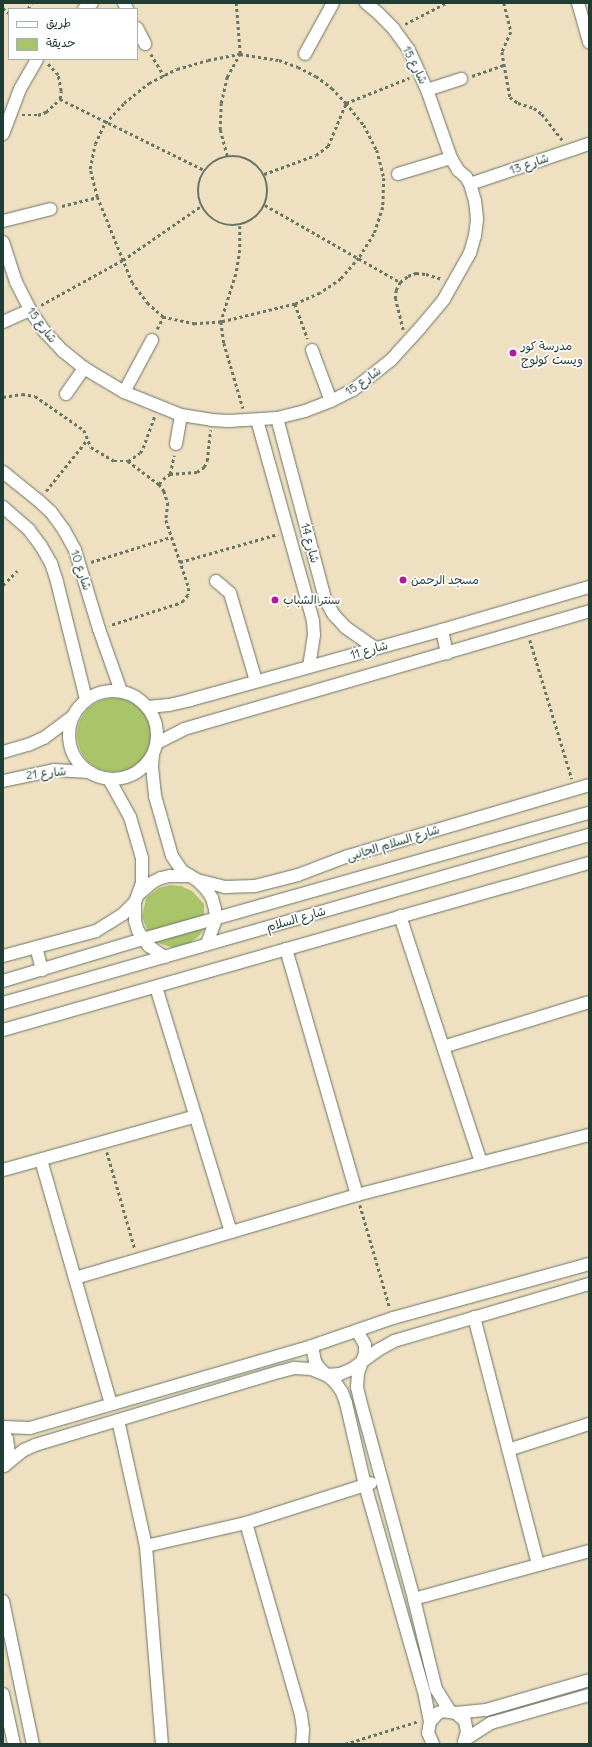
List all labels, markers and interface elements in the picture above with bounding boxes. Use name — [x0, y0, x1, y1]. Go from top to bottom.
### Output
legend — [8, 8, 138, 60]
text: طريق — [46, 15, 71, 30]
text: حديقة — [46, 35, 75, 50]
street label: شارع 15 — [399, 44, 431, 86]
street label: شارع 13 — [508, 151, 550, 177]
street label: شارع 15 — [24, 304, 60, 346]
place label: مدرسة كور ويست كولوج — [521, 339, 583, 367]
marker: مدرسة كور ويست كولوج — [508, 348, 518, 358]
street label: شارع 15 — [342, 363, 384, 399]
street label: شارع 14 — [298, 522, 322, 564]
street label: شارع 10 — [67, 548, 95, 592]
place label: مسجد الرحمن — [411, 573, 479, 587]
marker: مسجد الرحمن — [398, 575, 408, 585]
place label: سنتر الشباب — [283, 593, 340, 607]
marker: سنتر الشباب — [270, 595, 280, 605]
street label: شارع 11 — [349, 638, 389, 662]
street label: شارع 21 — [25, 764, 67, 782]
street label: شارع السلام الجانبى — [345, 822, 441, 864]
street label: شارع السلام — [265, 904, 327, 934]

